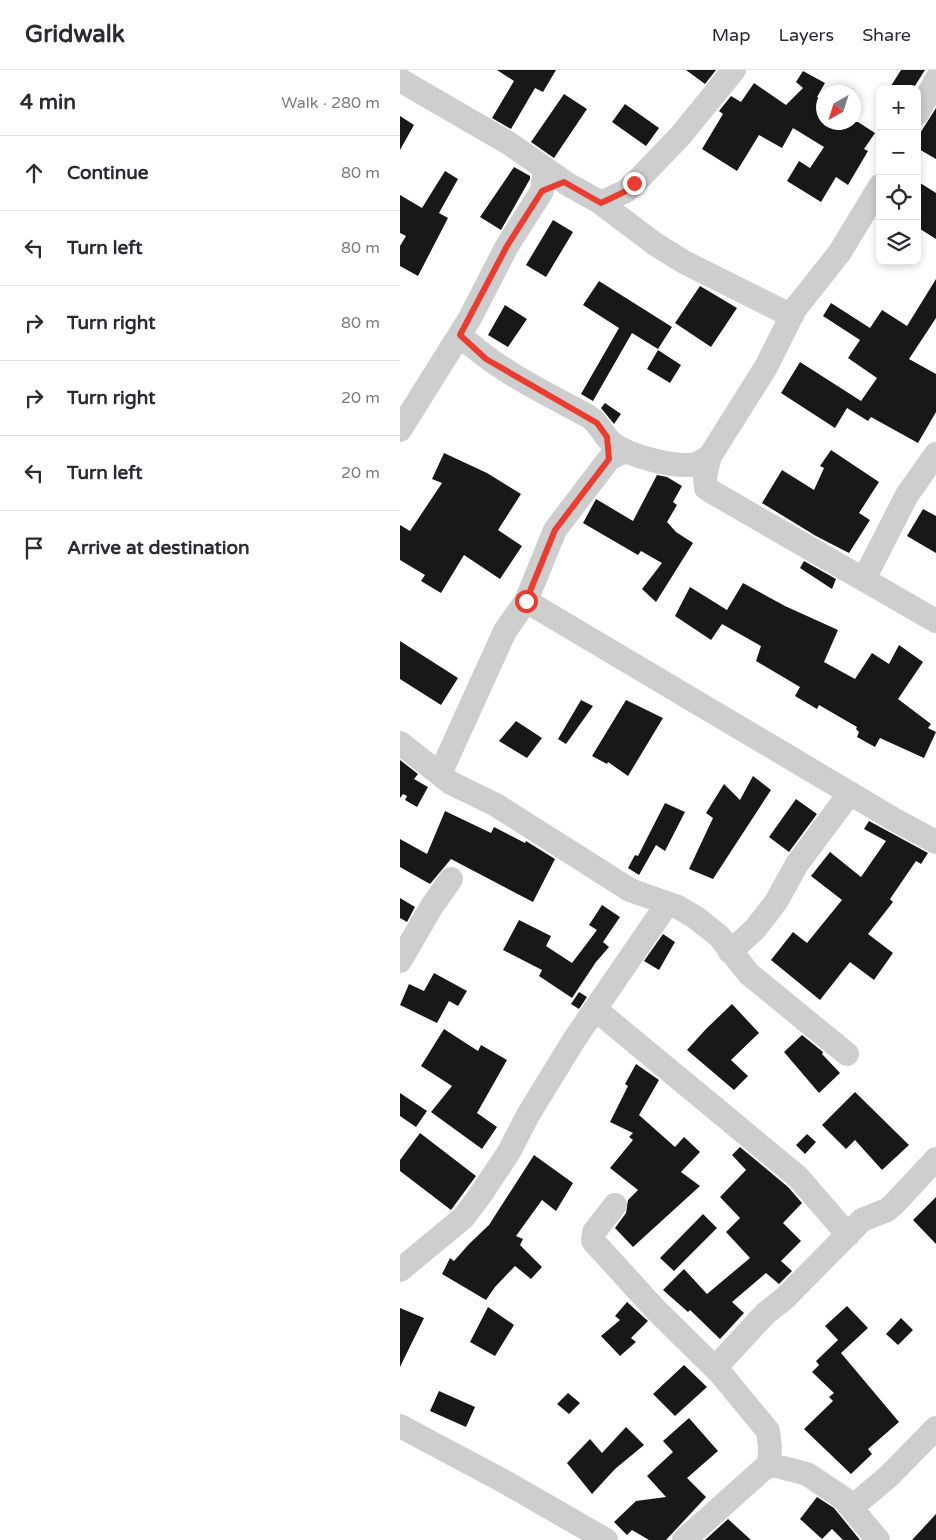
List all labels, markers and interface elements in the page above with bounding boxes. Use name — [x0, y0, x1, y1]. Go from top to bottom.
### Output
text: Gridwalk — [25, 20, 125, 49]
text: Map — [712, 24, 751, 46]
text: Layers — [779, 24, 834, 46]
text: Share — [862, 24, 911, 46]
north arrow — [816, 85, 861, 130]
map controls — [876, 85, 921, 265]
button: + — [876, 85, 921, 130]
text: 4 min — [20, 90, 76, 115]
text: Walk · 280 m — [281, 93, 380, 113]
button: − — [876, 130, 921, 175]
icon: ahead — [20, 159, 48, 187]
text: Continue — [67, 162, 149, 184]
text: 80 m — [341, 163, 380, 183]
route end — [623, 172, 646, 195]
button: locate — [876, 175, 921, 220]
button: layers — [876, 220, 921, 265]
icon: left — [20, 234, 48, 262]
text: Turn left — [67, 237, 143, 259]
text: 80 m — [341, 238, 380, 258]
icon: right — [20, 309, 48, 337]
text: Turn right — [67, 312, 155, 334]
text: 80 m — [341, 313, 380, 333]
icon: right — [20, 384, 48, 412]
text: Turn right — [67, 387, 155, 409]
text: 20 m — [341, 388, 380, 408]
icon: left — [20, 459, 48, 487]
text: Turn left — [67, 462, 143, 484]
text: 20 m — [341, 463, 380, 483]
icon: arrive — [20, 534, 48, 562]
text: Arrive at destination — [67, 537, 250, 559]
route start — [515, 590, 538, 613]

